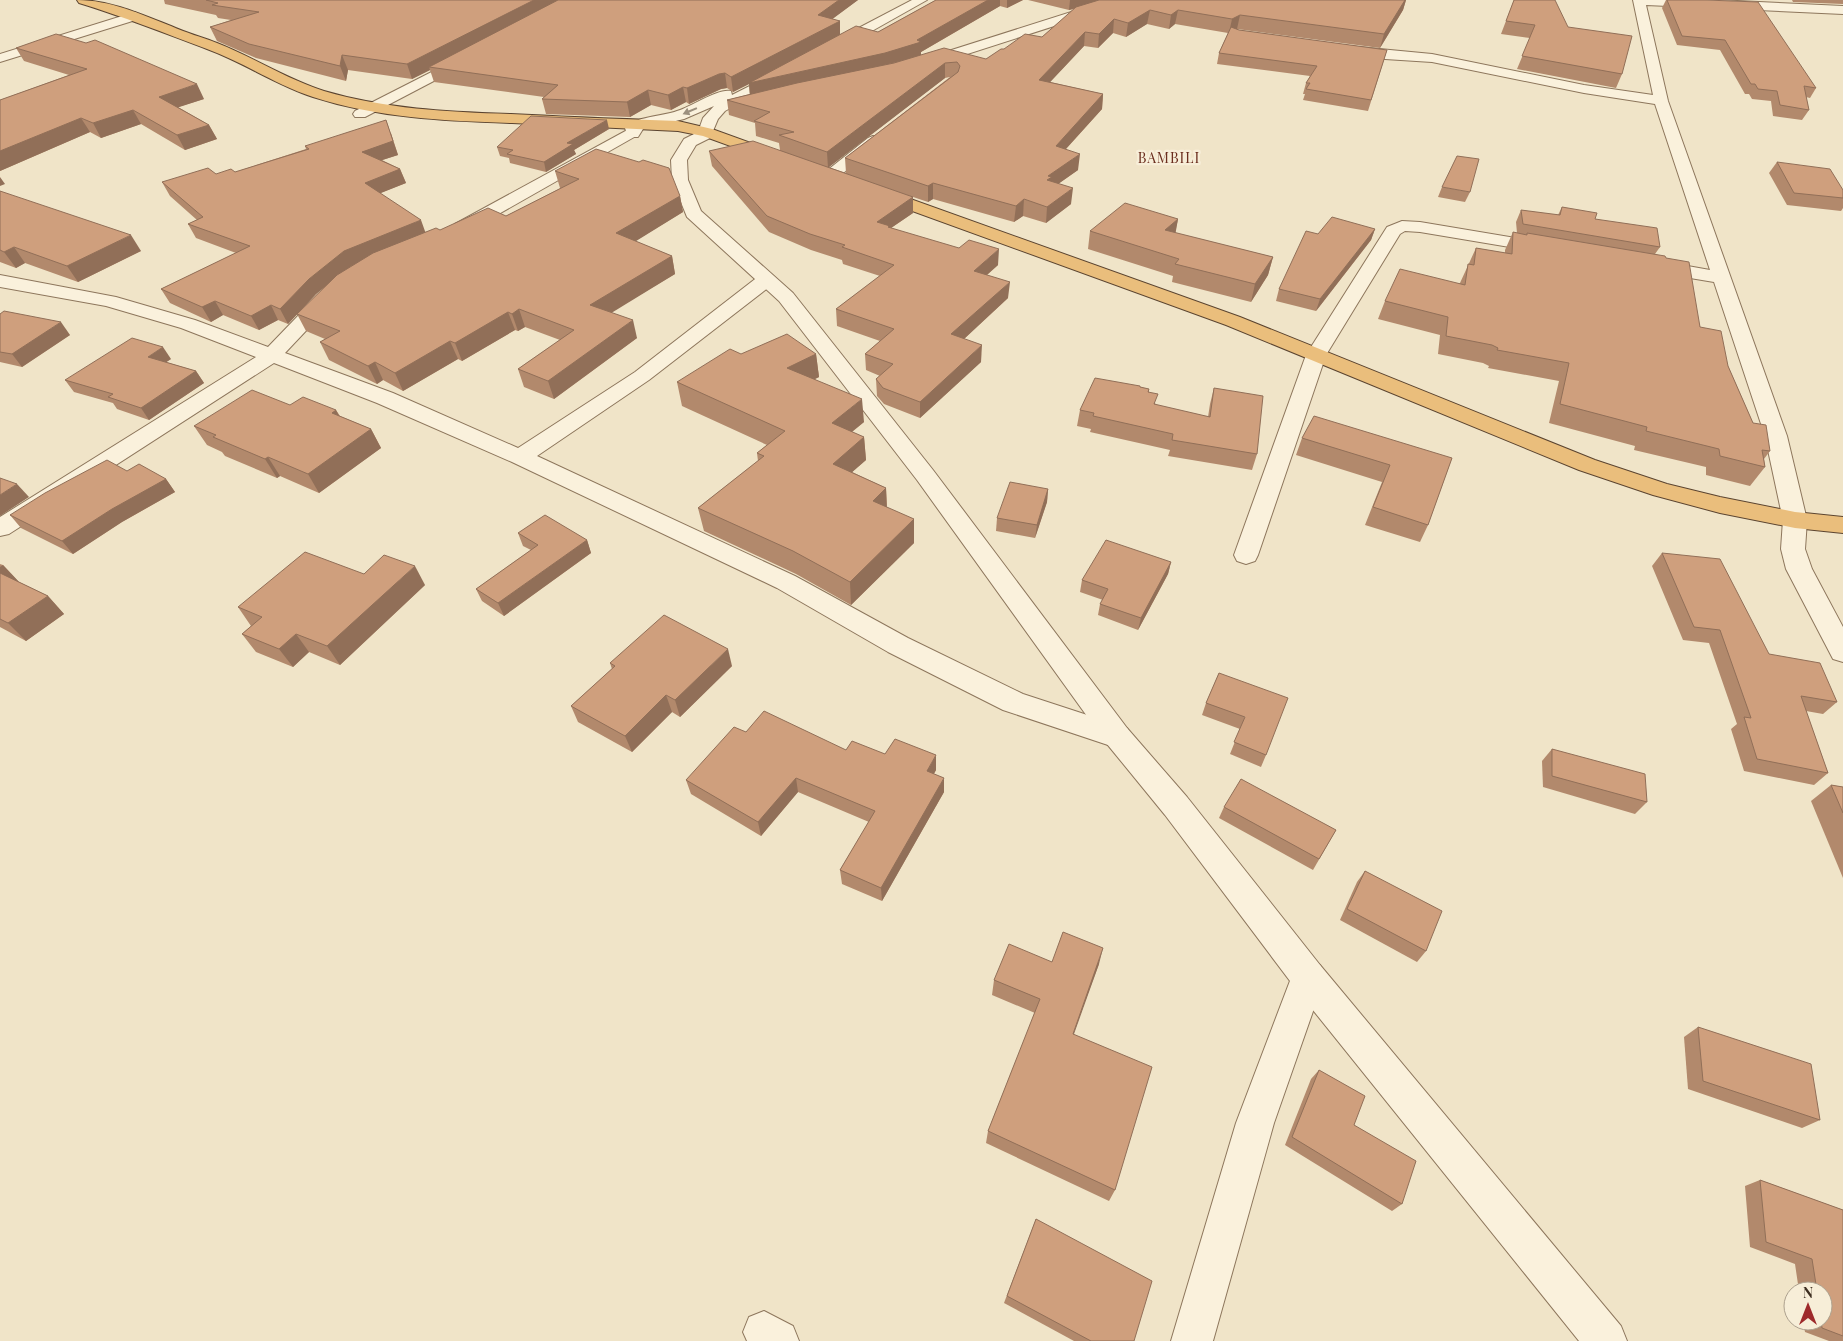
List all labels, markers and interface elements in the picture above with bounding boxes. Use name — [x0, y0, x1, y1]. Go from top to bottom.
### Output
one-way arrow — [683, 108, 697, 116]
district label: BAMBILI — [1138, 148, 1200, 167]
north arrow — [1783, 1281, 1833, 1331]
text: N — [1803, 1283, 1813, 1302]

